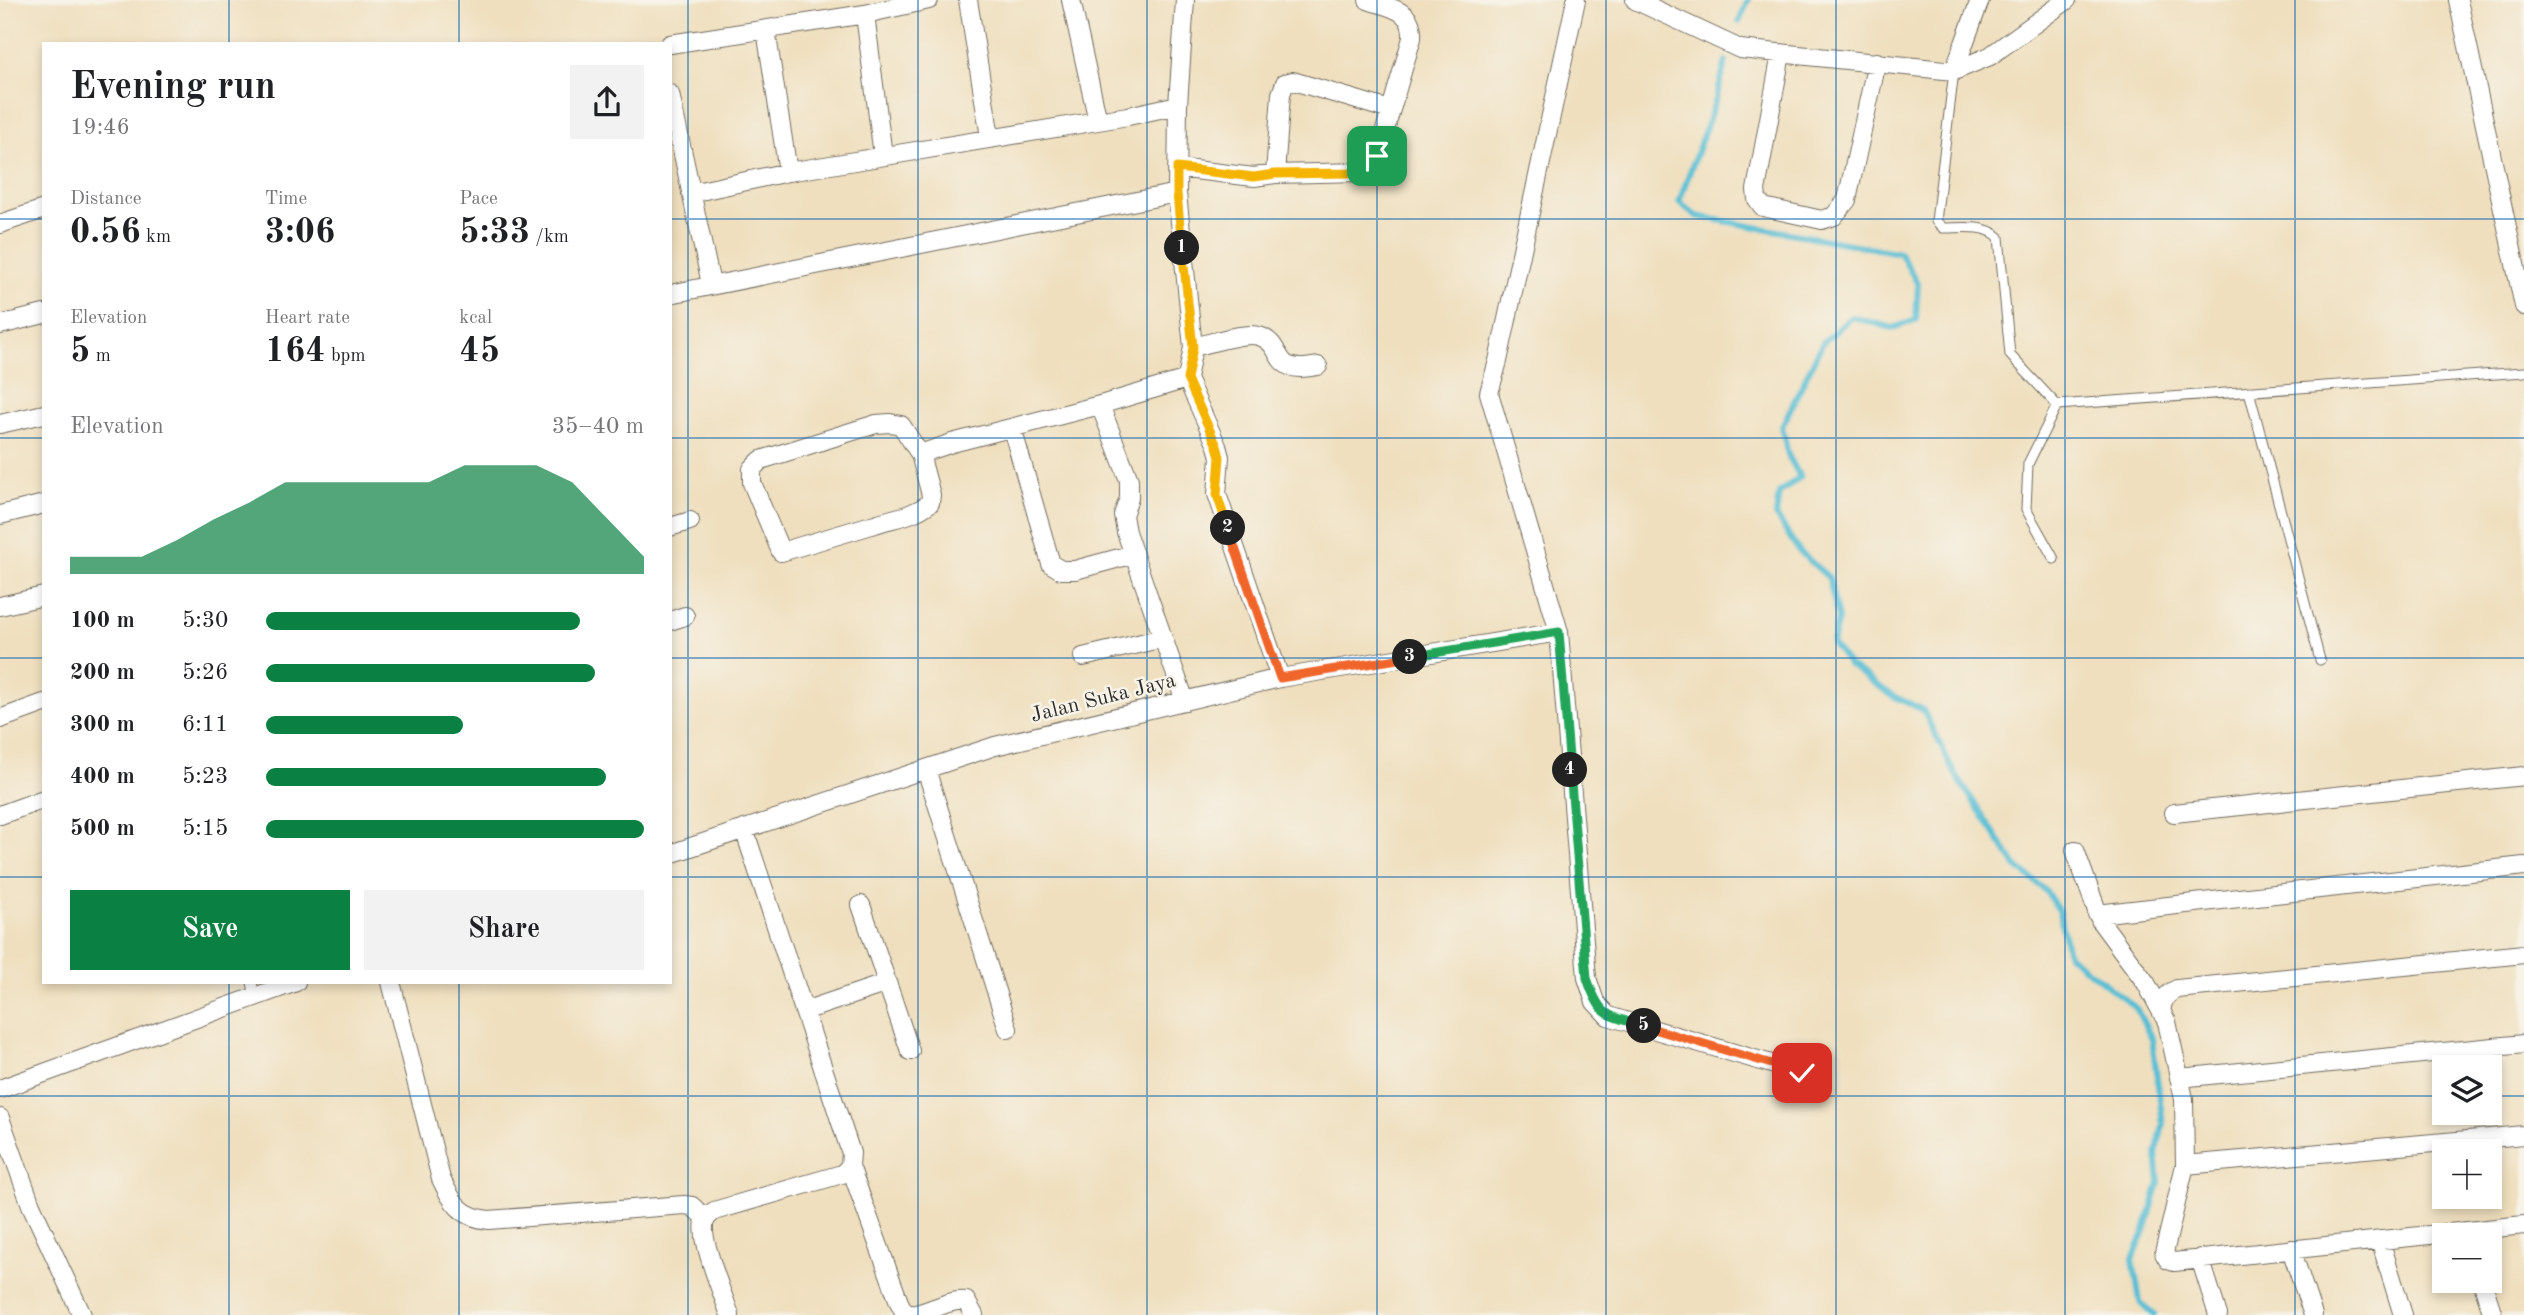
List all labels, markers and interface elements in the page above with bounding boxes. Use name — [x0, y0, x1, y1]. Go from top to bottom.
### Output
button: share — [570, 65, 644, 139]
text: Evening run — [70, 69, 276, 107]
text: 19:46 — [70, 116, 130, 139]
pin — [1347, 126, 1407, 186]
icon: arrive — [1358, 137, 1396, 175]
text: Distance — [70, 190, 142, 209]
text: Time — [265, 190, 307, 209]
text: Pace — [459, 190, 498, 209]
text: 0.56 — [70, 215, 141, 250]
text: 3:06 — [265, 215, 335, 250]
text: 5:33 — [459, 215, 530, 250]
text: km — [141, 228, 171, 247]
text: /km — [530, 228, 569, 247]
pin: 1 — [1164, 230, 1200, 266]
text: 1 — [1176, 238, 1187, 257]
text: Elevation — [70, 309, 147, 328]
text: Heart rate — [265, 309, 350, 328]
text: kcal — [459, 309, 492, 328]
text: 5 — [70, 334, 90, 369]
text: 164 — [265, 334, 326, 369]
text: 45 — [459, 334, 500, 369]
text: m — [90, 347, 111, 366]
text: bpm — [326, 347, 366, 366]
text: Elevation — [70, 415, 164, 438]
text: 35–40 m — [552, 415, 644, 438]
pin: 2 — [1210, 510, 1246, 546]
text: 2 — [1222, 518, 1233, 537]
text: 100 m — [70, 609, 135, 632]
text: 5:30 — [182, 609, 228, 632]
pin: 3 — [1392, 640, 1428, 674]
text: 3 — [1404, 647, 1415, 666]
text: 200 m — [70, 661, 135, 684]
text: 5:26 — [182, 661, 228, 684]
street label: Jalan Suka Jaya — [1029, 670, 1178, 727]
text: 300 m — [70, 713, 135, 736]
text: 6:11 — [182, 713, 228, 736]
pin: 4 — [1552, 752, 1588, 788]
text: 4 — [1564, 760, 1575, 779]
text: 400 m — [70, 765, 135, 788]
text: 5:23 — [182, 765, 228, 788]
text: 500 m — [70, 817, 135, 840]
text: 5:15 — [182, 817, 228, 840]
button: Save — [70, 890, 350, 970]
button: Share — [364, 890, 644, 970]
pin: 5 — [1626, 1009, 1662, 1044]
text: 5 — [1638, 1016, 1649, 1035]
pin — [1772, 1043, 1832, 1103]
icon: check — [1783, 1054, 1821, 1092]
map controls — [2432, 1055, 2502, 1293]
button: layers — [2432, 1055, 2502, 1125]
button: + — [2432, 1139, 2502, 1209]
button: − — [2432, 1223, 2502, 1293]

